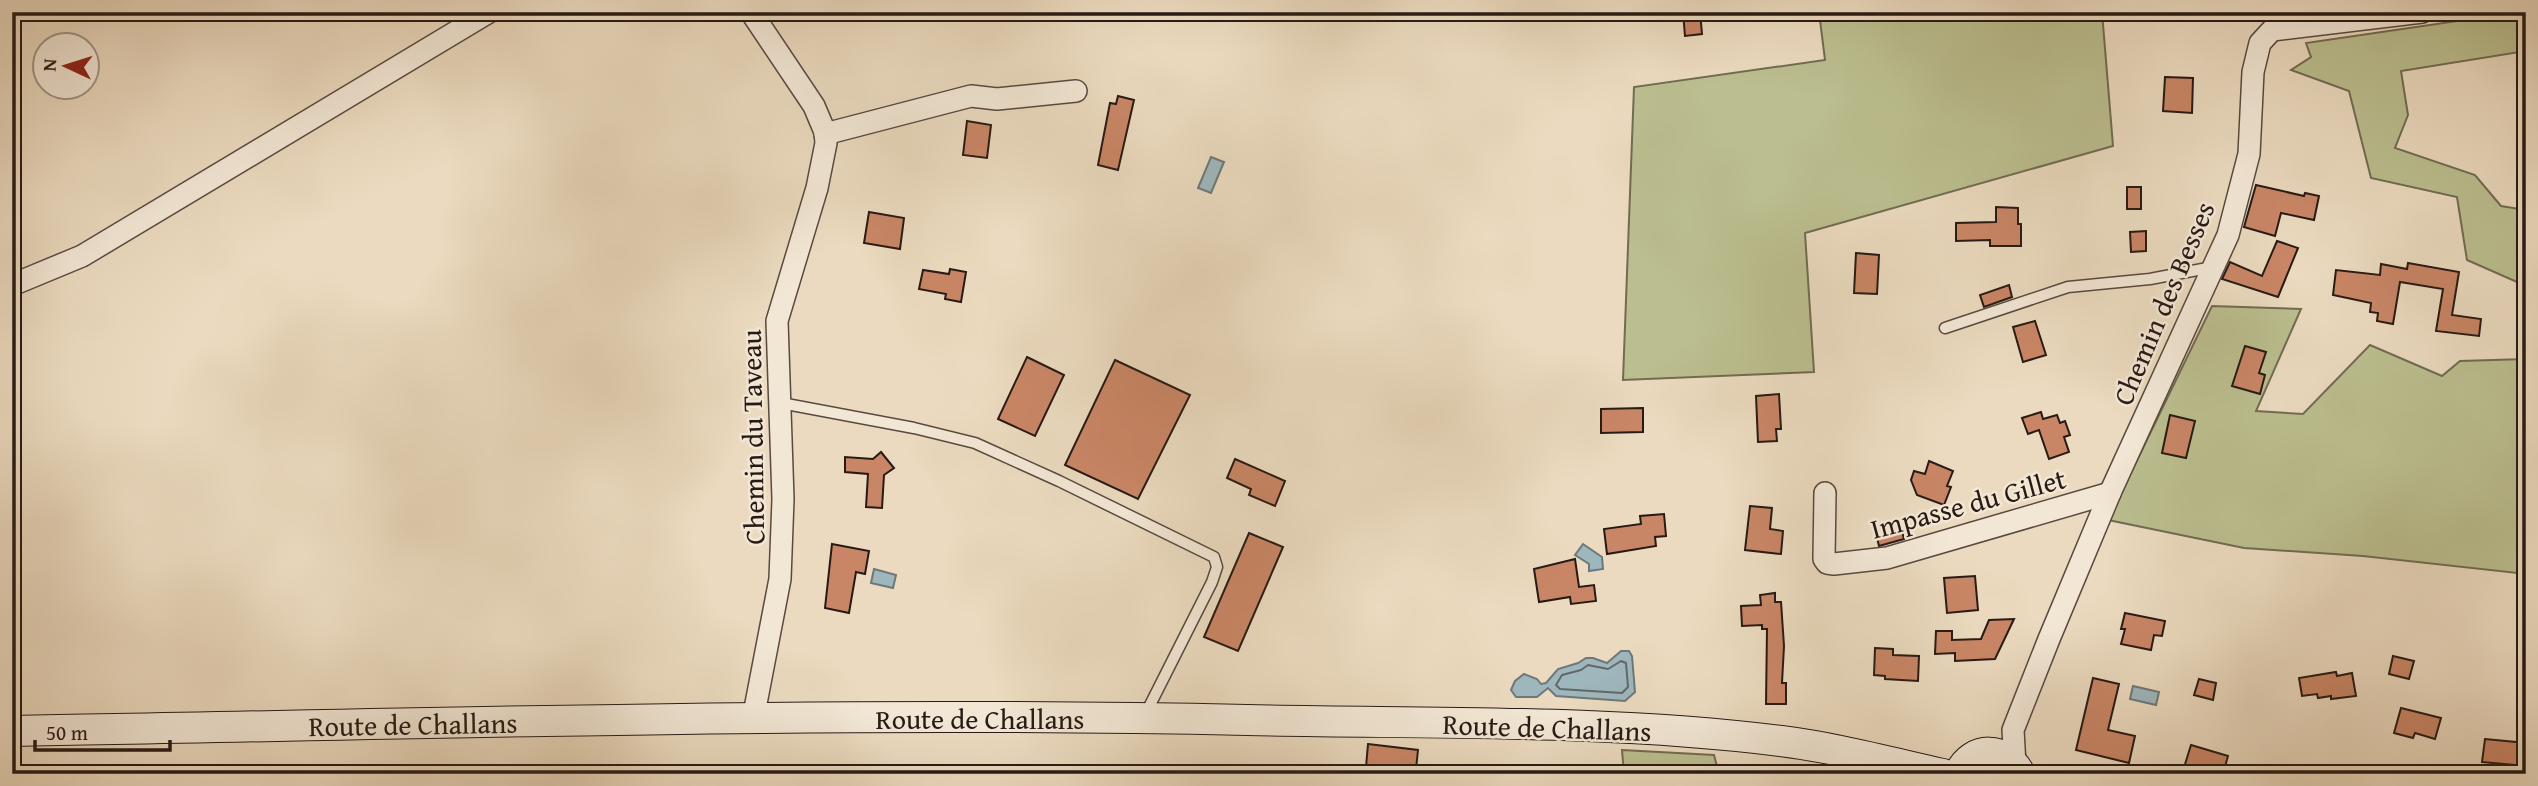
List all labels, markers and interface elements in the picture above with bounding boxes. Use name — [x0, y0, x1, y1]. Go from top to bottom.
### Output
north arrow — [32, 32, 102, 102]
text: N — [35, 57, 63, 72]
street label: Chemin des Besses — [2102, 195, 2224, 411]
street label: Chemin du Taveau — [730, 329, 774, 545]
street label: Impasse du Gillet — [1866, 457, 2070, 549]
street label: Route de Challans — [876, 698, 1084, 739]
street label: Route de Challans — [308, 702, 518, 746]
street label: Route de Challans — [1442, 703, 1652, 751]
scale bar — [35, 709, 170, 753]
text: 50 m — [46, 717, 88, 748]

